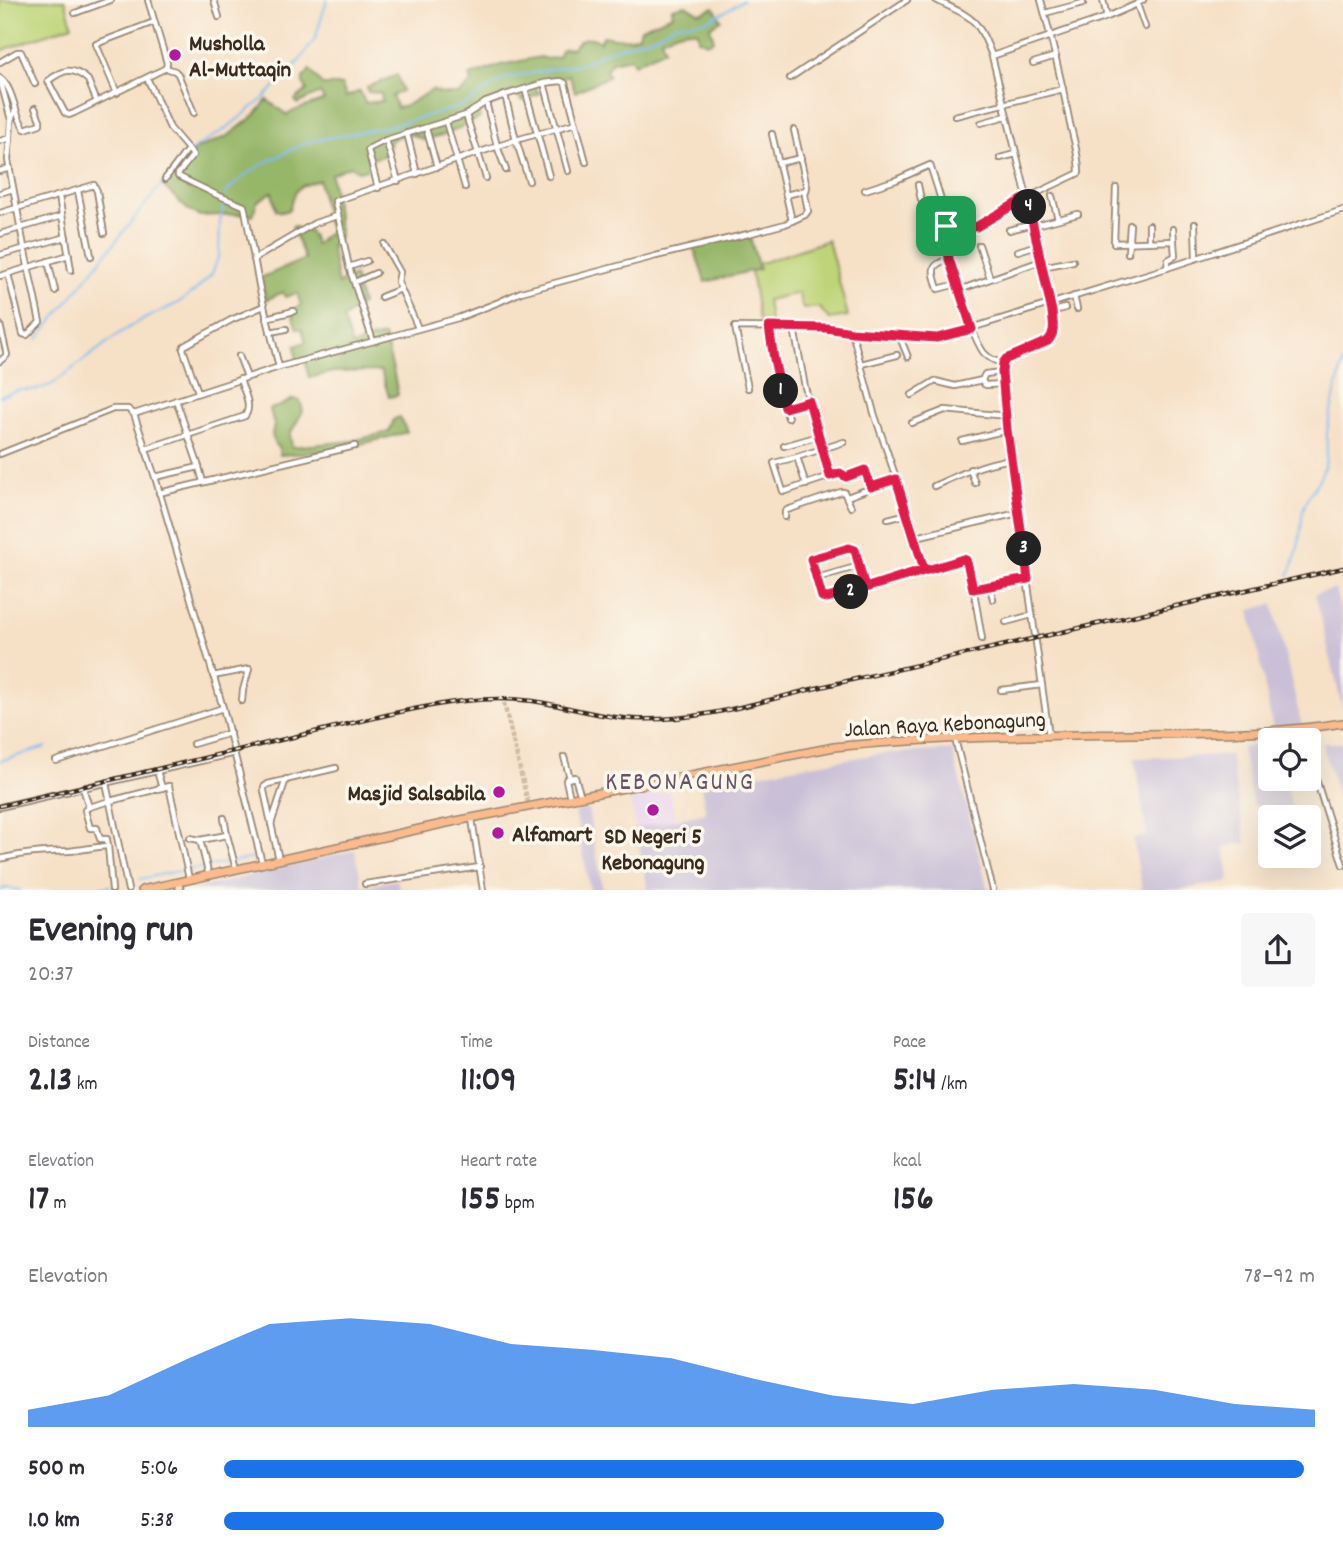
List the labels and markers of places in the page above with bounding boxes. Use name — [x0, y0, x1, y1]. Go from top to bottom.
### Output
place label: Musholla Al-Muttaqin — [189, 29, 291, 88]
marker: Musholla Al-Muttaqin — [167, 47, 183, 63]
pin: 4 — [1012, 190, 1046, 224]
pin — [916, 196, 976, 256]
pin: 1 — [764, 374, 798, 408]
pin: 3 — [1006, 532, 1042, 566]
pin: 2 — [834, 574, 868, 610]
place label: Masjid Salsabila — [347, 779, 486, 812]
marker: Masjid Salsabila — [491, 784, 507, 800]
marker: SD Negeri 5 Kebonagung — [645, 802, 661, 818]
place label: Alfamart — [512, 820, 593, 853]
place label: SD Negeri 5 Kebonagung — [601, 822, 705, 881]
marker: Alfamart — [490, 825, 506, 841]

